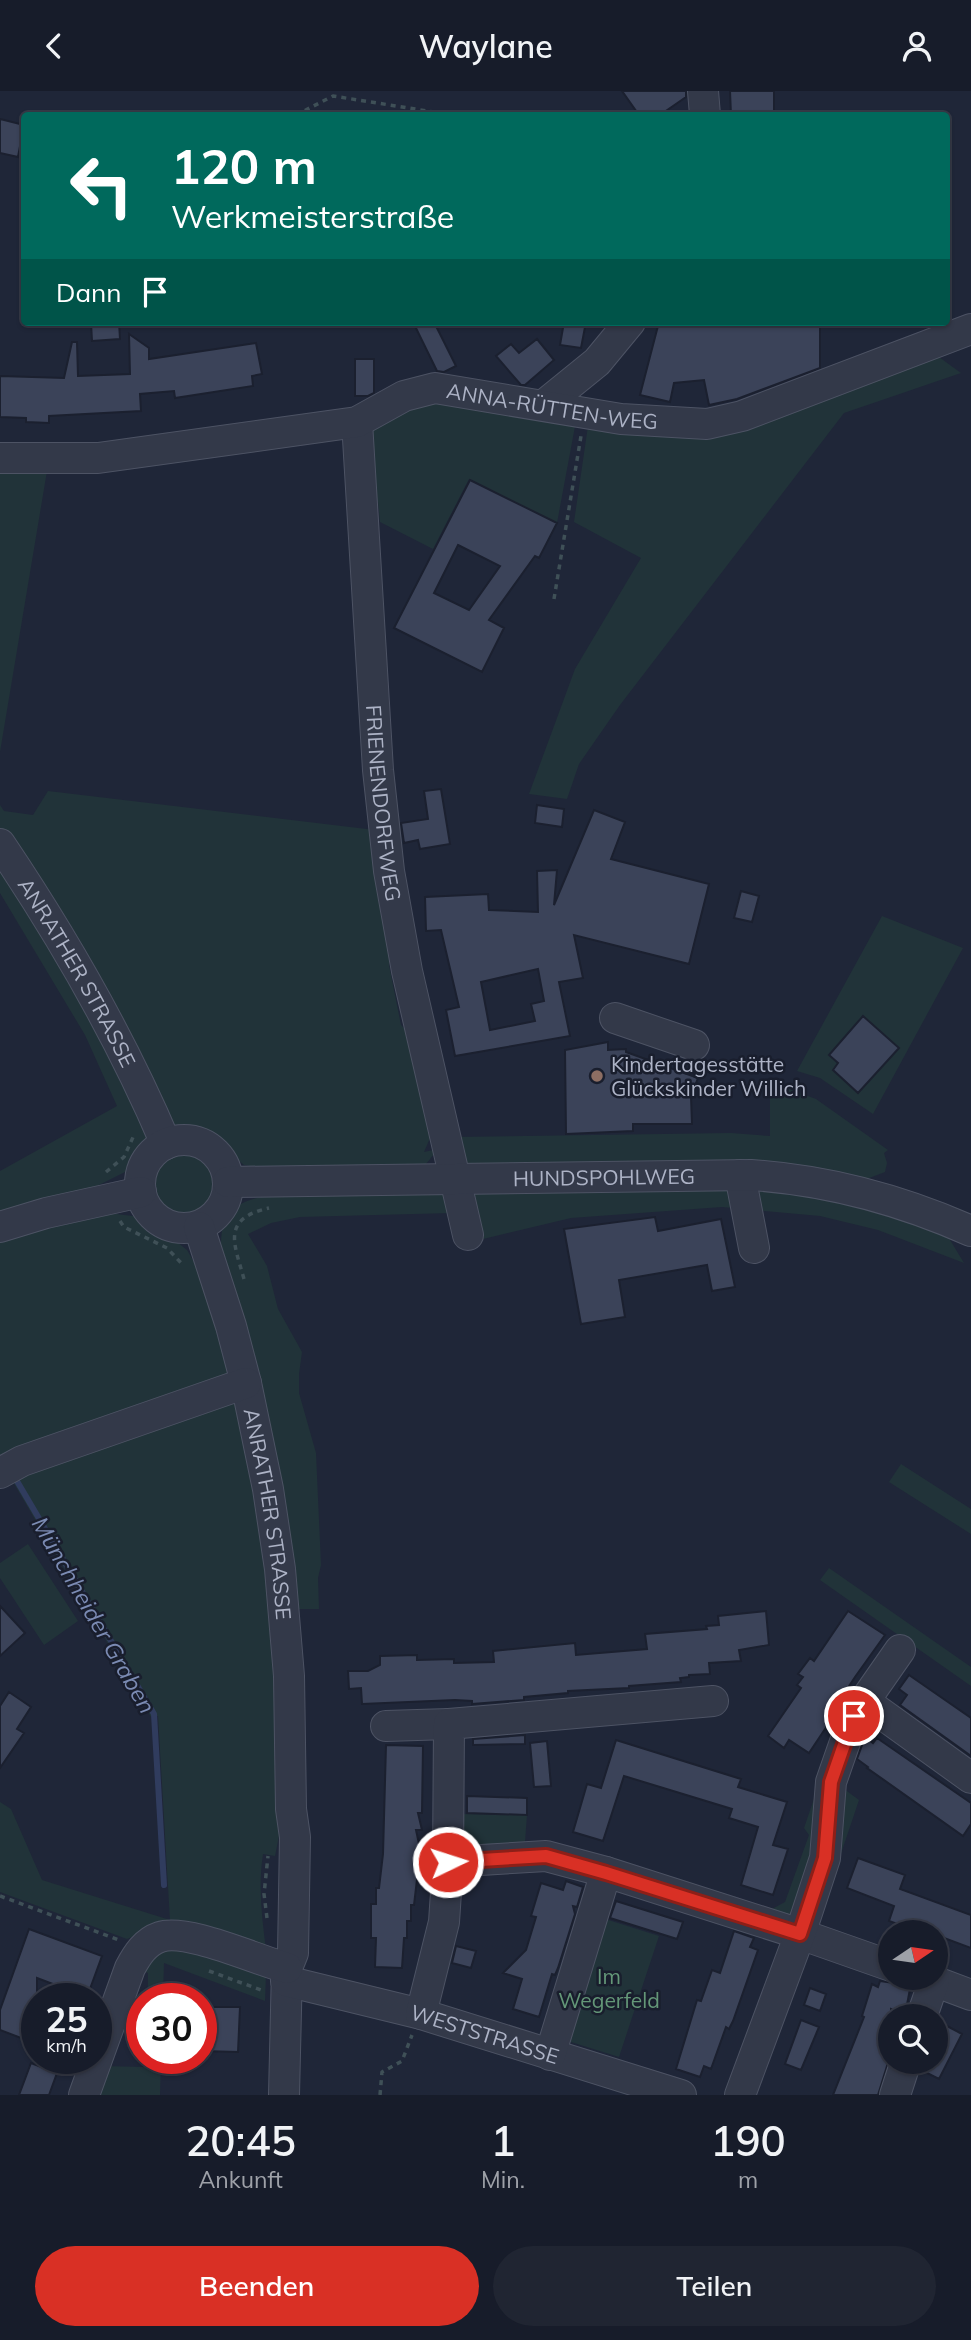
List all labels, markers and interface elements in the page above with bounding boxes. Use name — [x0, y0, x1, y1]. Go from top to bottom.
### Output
text: Waylane — [418, 26, 553, 66]
icon: back — [35, 27, 73, 65]
icon: person — [898, 27, 936, 65]
text: 120 m — [171, 135, 317, 196]
icon: left — [56, 140, 147, 231]
text: Werkmeisterstraße — [171, 196, 454, 236]
icon: arrive — [136, 273, 174, 311]
text: Dann — [56, 276, 122, 309]
street label: ANNA-RÜTTEN-WEG — [445, 377, 659, 434]
street label: FRIENENDORFWEG — [361, 704, 407, 903]
street label: ANRATHER STRASSE — [13, 873, 142, 1071]
place label: Kindertagesstätte Glückskinder Willich — [611, 1051, 806, 1101]
marker: Kindertagesstätte Glückskinder Willich — [589, 1068, 605, 1084]
street label: HUNDSPOHLWEG — [513, 1163, 695, 1191]
street label: ANRATHER STRASSE — [239, 1406, 297, 1621]
water label: Münchheider Graben — [26, 1512, 162, 1718]
pin — [824, 1686, 884, 1746]
icon: arrive — [835, 1697, 873, 1735]
position arrow — [411, 1825, 485, 1899]
north arrow — [878, 1920, 948, 1990]
map controls — [878, 1920, 948, 2074]
park label: Im Wegerfeld — [558, 1963, 660, 2013]
speed limit sign: 30 — [126, 1983, 217, 2074]
text: 25 — [45, 1997, 88, 2041]
street label: WESTSTRASSE — [408, 1999, 562, 2069]
button: search — [878, 2004, 948, 2074]
text: km/h — [46, 2034, 87, 2057]
text: 20:45 — [185, 2114, 296, 2167]
text: 1 — [490, 2114, 516, 2167]
text: 190 — [710, 2114, 786, 2167]
text: Ankunft — [198, 2165, 283, 2194]
text: Min. — [481, 2165, 525, 2194]
text: m — [738, 2165, 758, 2194]
button: Beenden — [35, 2246, 479, 2326]
button: Teilen — [493, 2246, 936, 2326]

